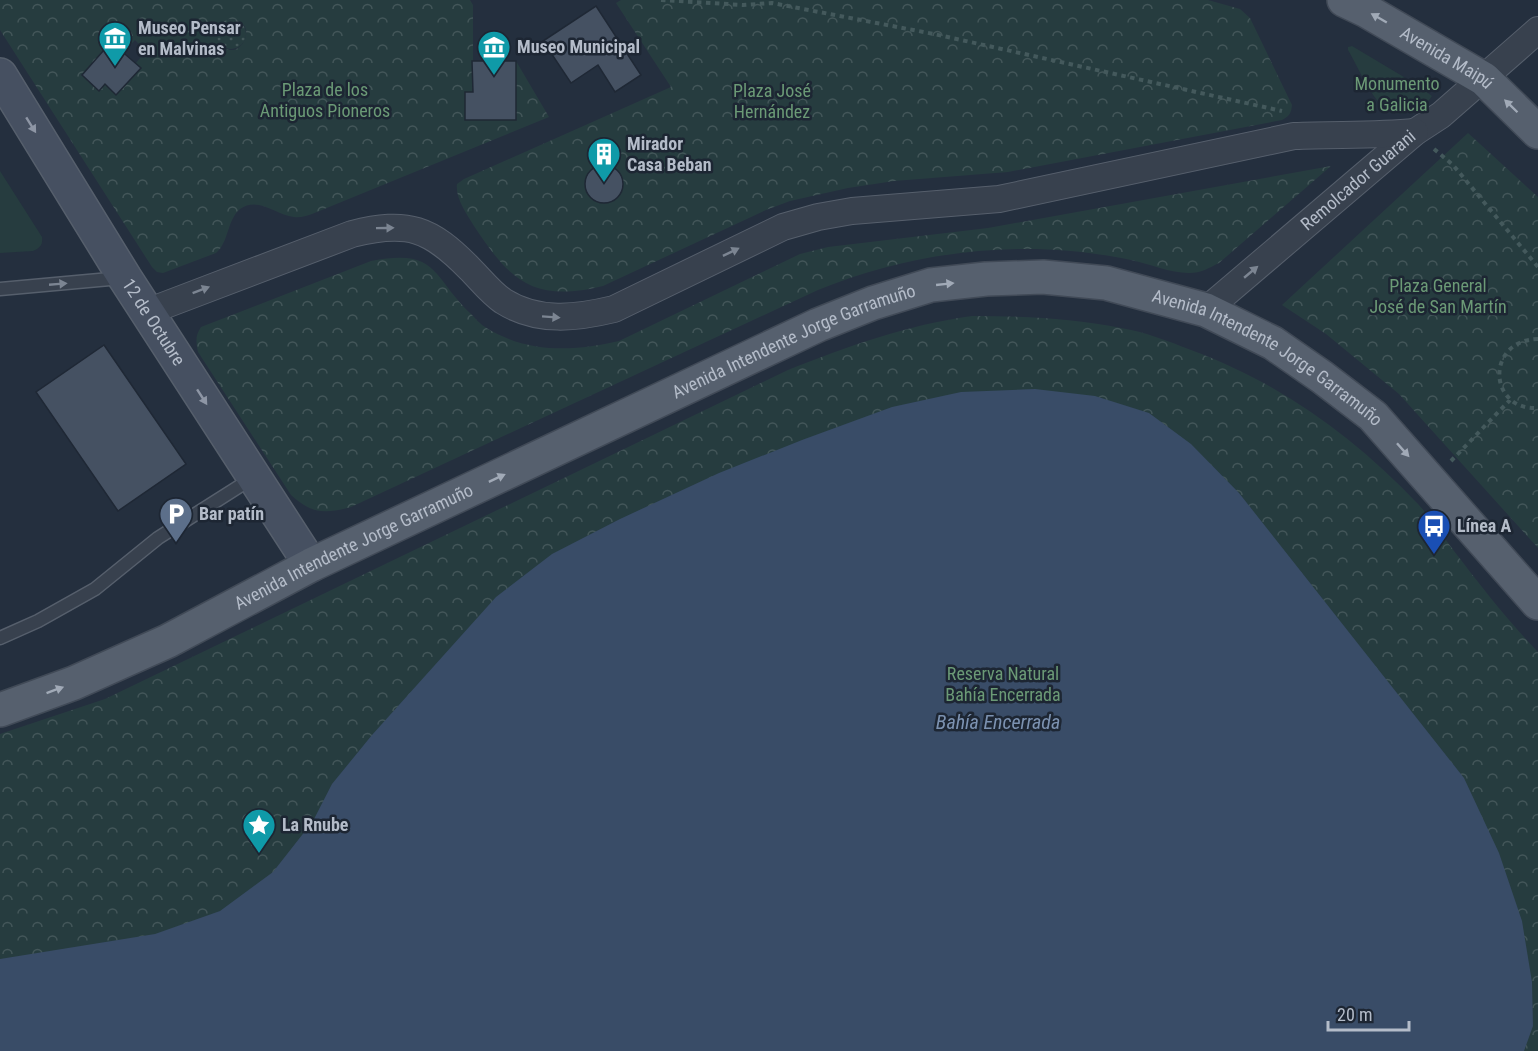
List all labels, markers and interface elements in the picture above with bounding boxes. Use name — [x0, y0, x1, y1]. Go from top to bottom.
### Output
one-way arrow — [1370, 13, 1387, 23]
place label: Museo Pensar en Malvinas — [138, 17, 241, 59]
museum icon: Museo Pensar en Malvinas — [97, 20, 133, 67]
street label: Avenida Maipú — [1397, 22, 1498, 93]
museum icon: Museo Municipal — [476, 29, 512, 76]
place label: Museo Municipal — [517, 36, 640, 57]
park label: Monumento a Galicia — [1355, 73, 1439, 115]
park label: Plaza de los Antiguos Pioneros — [260, 79, 390, 121]
park label: Plaza José Hernández — [733, 80, 811, 122]
one-way arrow — [1504, 99, 1518, 113]
one-way arrow — [26, 117, 37, 133]
street label: Remolcador Guarani — [1296, 125, 1420, 235]
place label: Mirador Casa Beban — [627, 133, 712, 175]
building icon: Mirador Casa Beban — [586, 136, 622, 183]
one-way arrow — [376, 223, 395, 233]
one-way arrow — [723, 247, 740, 256]
one-way arrow — [1243, 266, 1258, 279]
street label: 12 de Octubre — [118, 275, 190, 369]
park label: Plaza General José de San Martín — [1369, 275, 1507, 317]
one-way arrow — [49, 279, 68, 288]
one-way arrow — [935, 279, 954, 289]
street label: Avenida Intendente Jorge Garramuño — [668, 280, 918, 403]
one-way arrow — [193, 285, 211, 295]
street label: Avenida Intendente Jorge Garramuño — [1150, 285, 1387, 430]
one-way arrow — [541, 312, 560, 321]
one-way arrow — [196, 389, 207, 405]
one-way arrow — [1396, 443, 1410, 458]
one-way arrow — [489, 473, 506, 482]
street label: Avenida Intendente Jorge Garramuño — [230, 479, 476, 614]
parking icon: Bar patín — [158, 496, 194, 543]
place label: Bar patín — [199, 503, 264, 524]
bus stop icon: Línea A — [1416, 508, 1452, 555]
place label: Línea A — [1457, 515, 1511, 536]
park label: Reserva Natural Bahía Encerrada — [945, 663, 1061, 705]
one-way arrow — [46, 685, 64, 694]
water label: Bahía Encerrada — [936, 710, 1060, 734]
place icon: La Rnube — [241, 807, 277, 854]
place label: La Rnube — [282, 814, 349, 835]
scale bar — [1328, 994, 1409, 1032]
text: 20 m — [1337, 1004, 1372, 1025]

